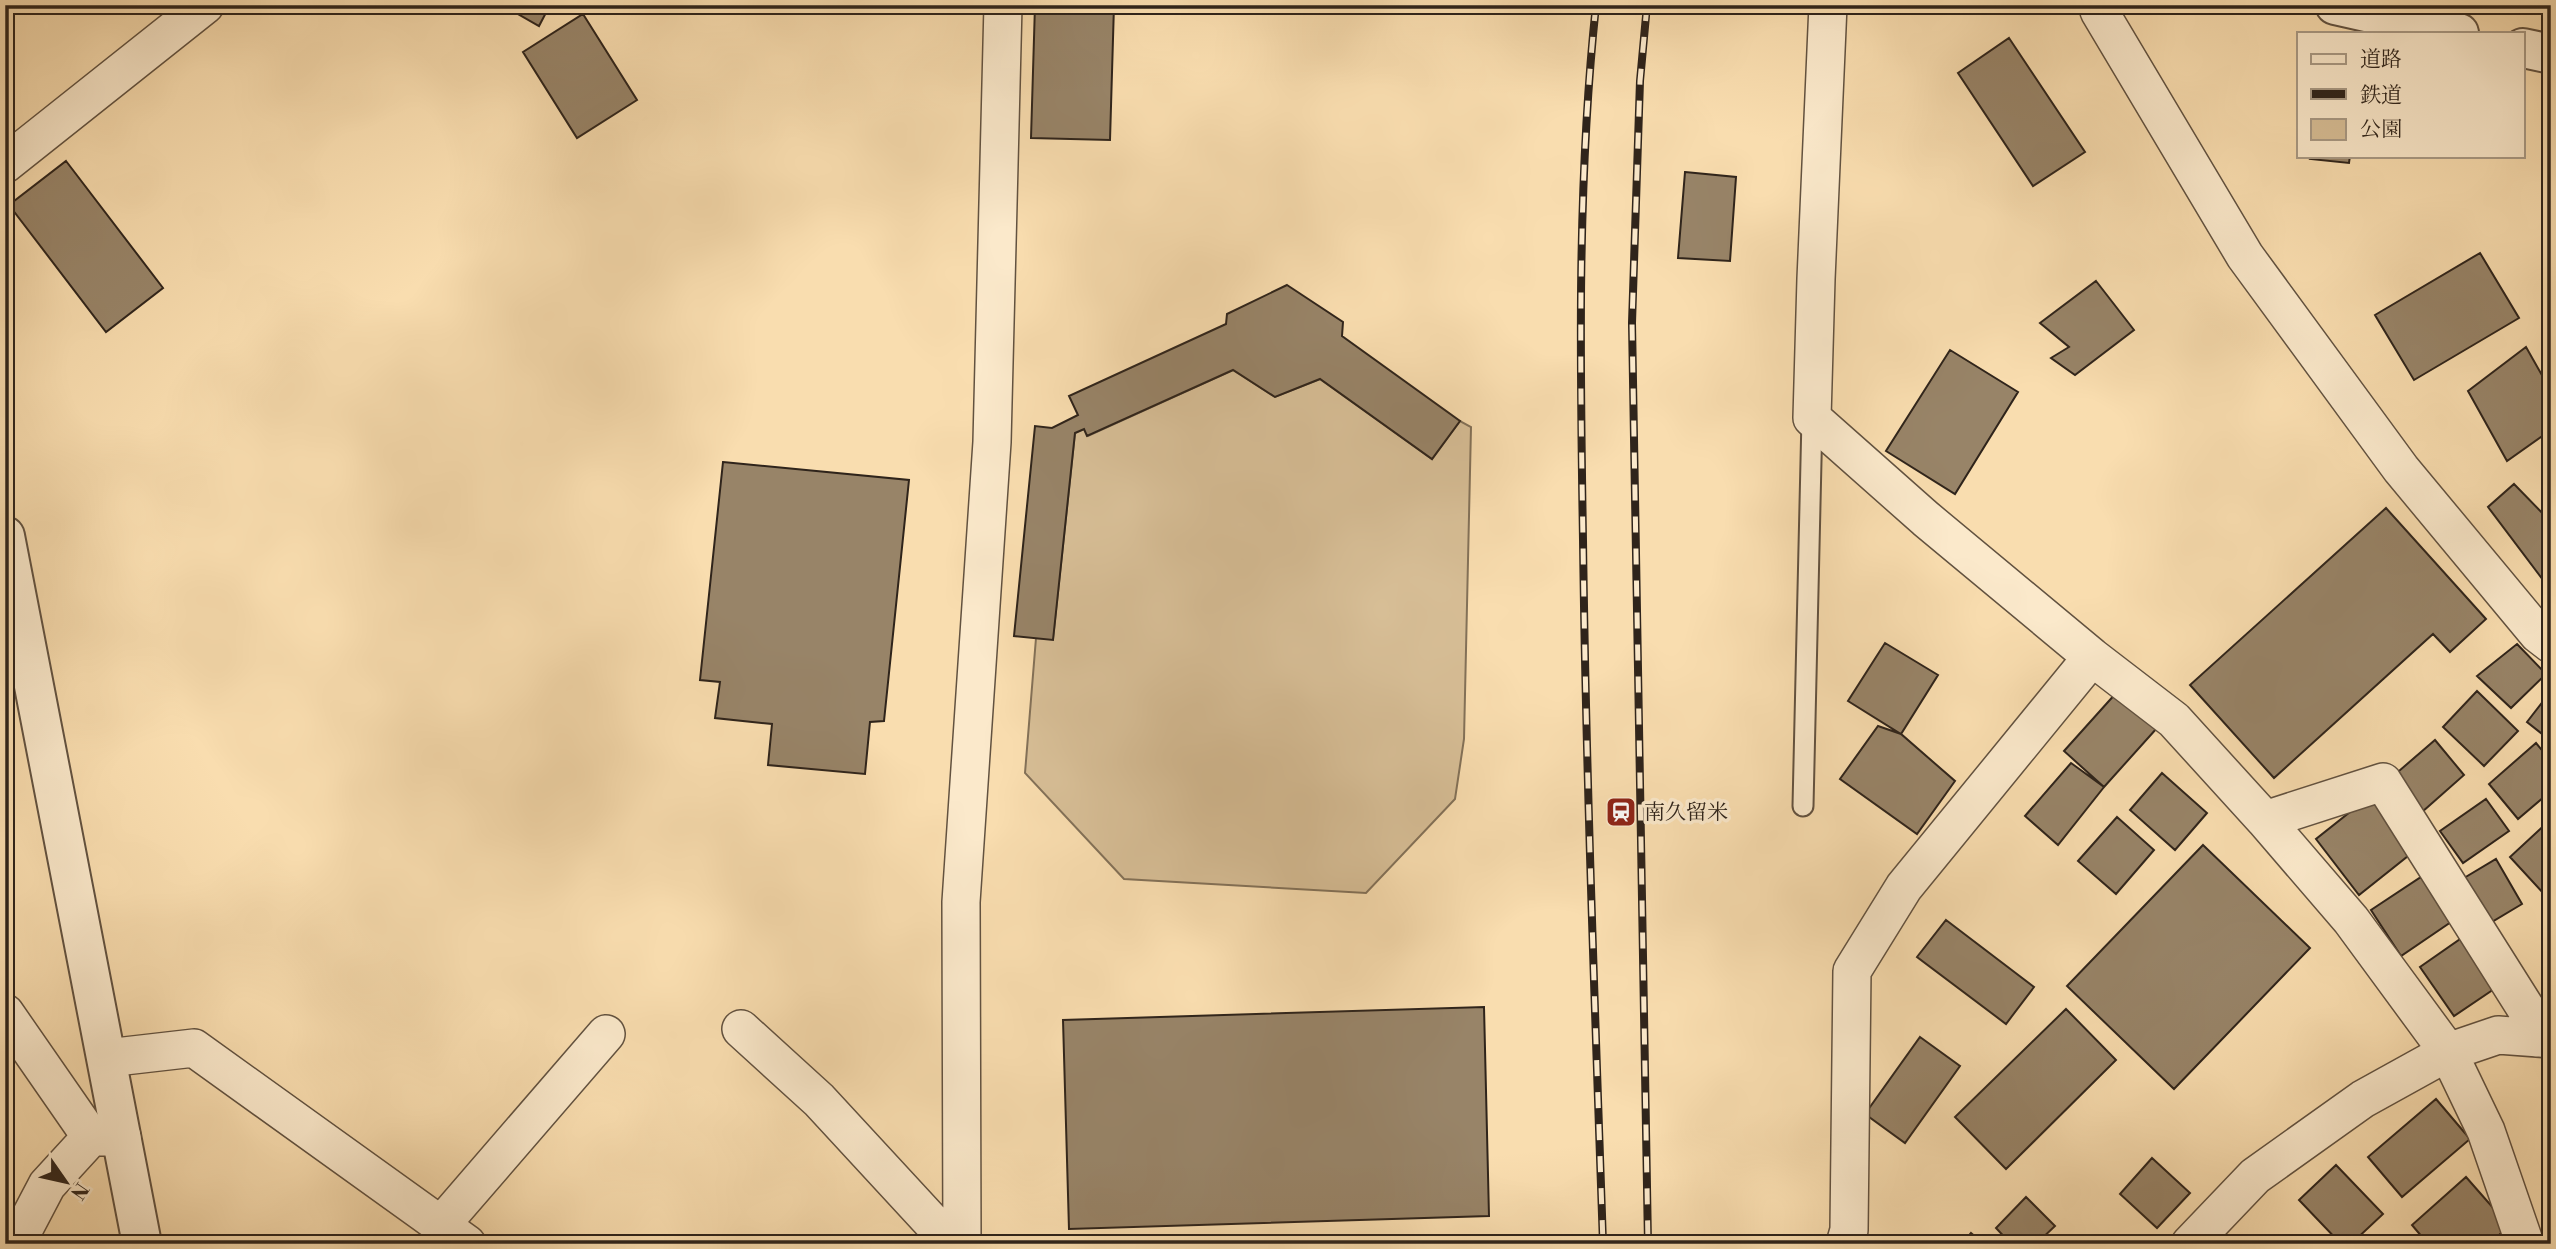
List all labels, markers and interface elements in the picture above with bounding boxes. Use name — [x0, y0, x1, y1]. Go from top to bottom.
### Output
legend — [2297, 32, 2524, 158]
text: 道路 — [2360, 47, 2402, 73]
text: 鉄道 — [2360, 83, 2402, 109]
text: 公園 — [2360, 117, 2402, 143]
station icon: 南久留米 — [1604, 795, 1638, 829]
place label: 南久留米 — [1644, 800, 1728, 826]
north arrow — [32, 1148, 102, 1218]
text: N — [65, 1178, 93, 1204]

